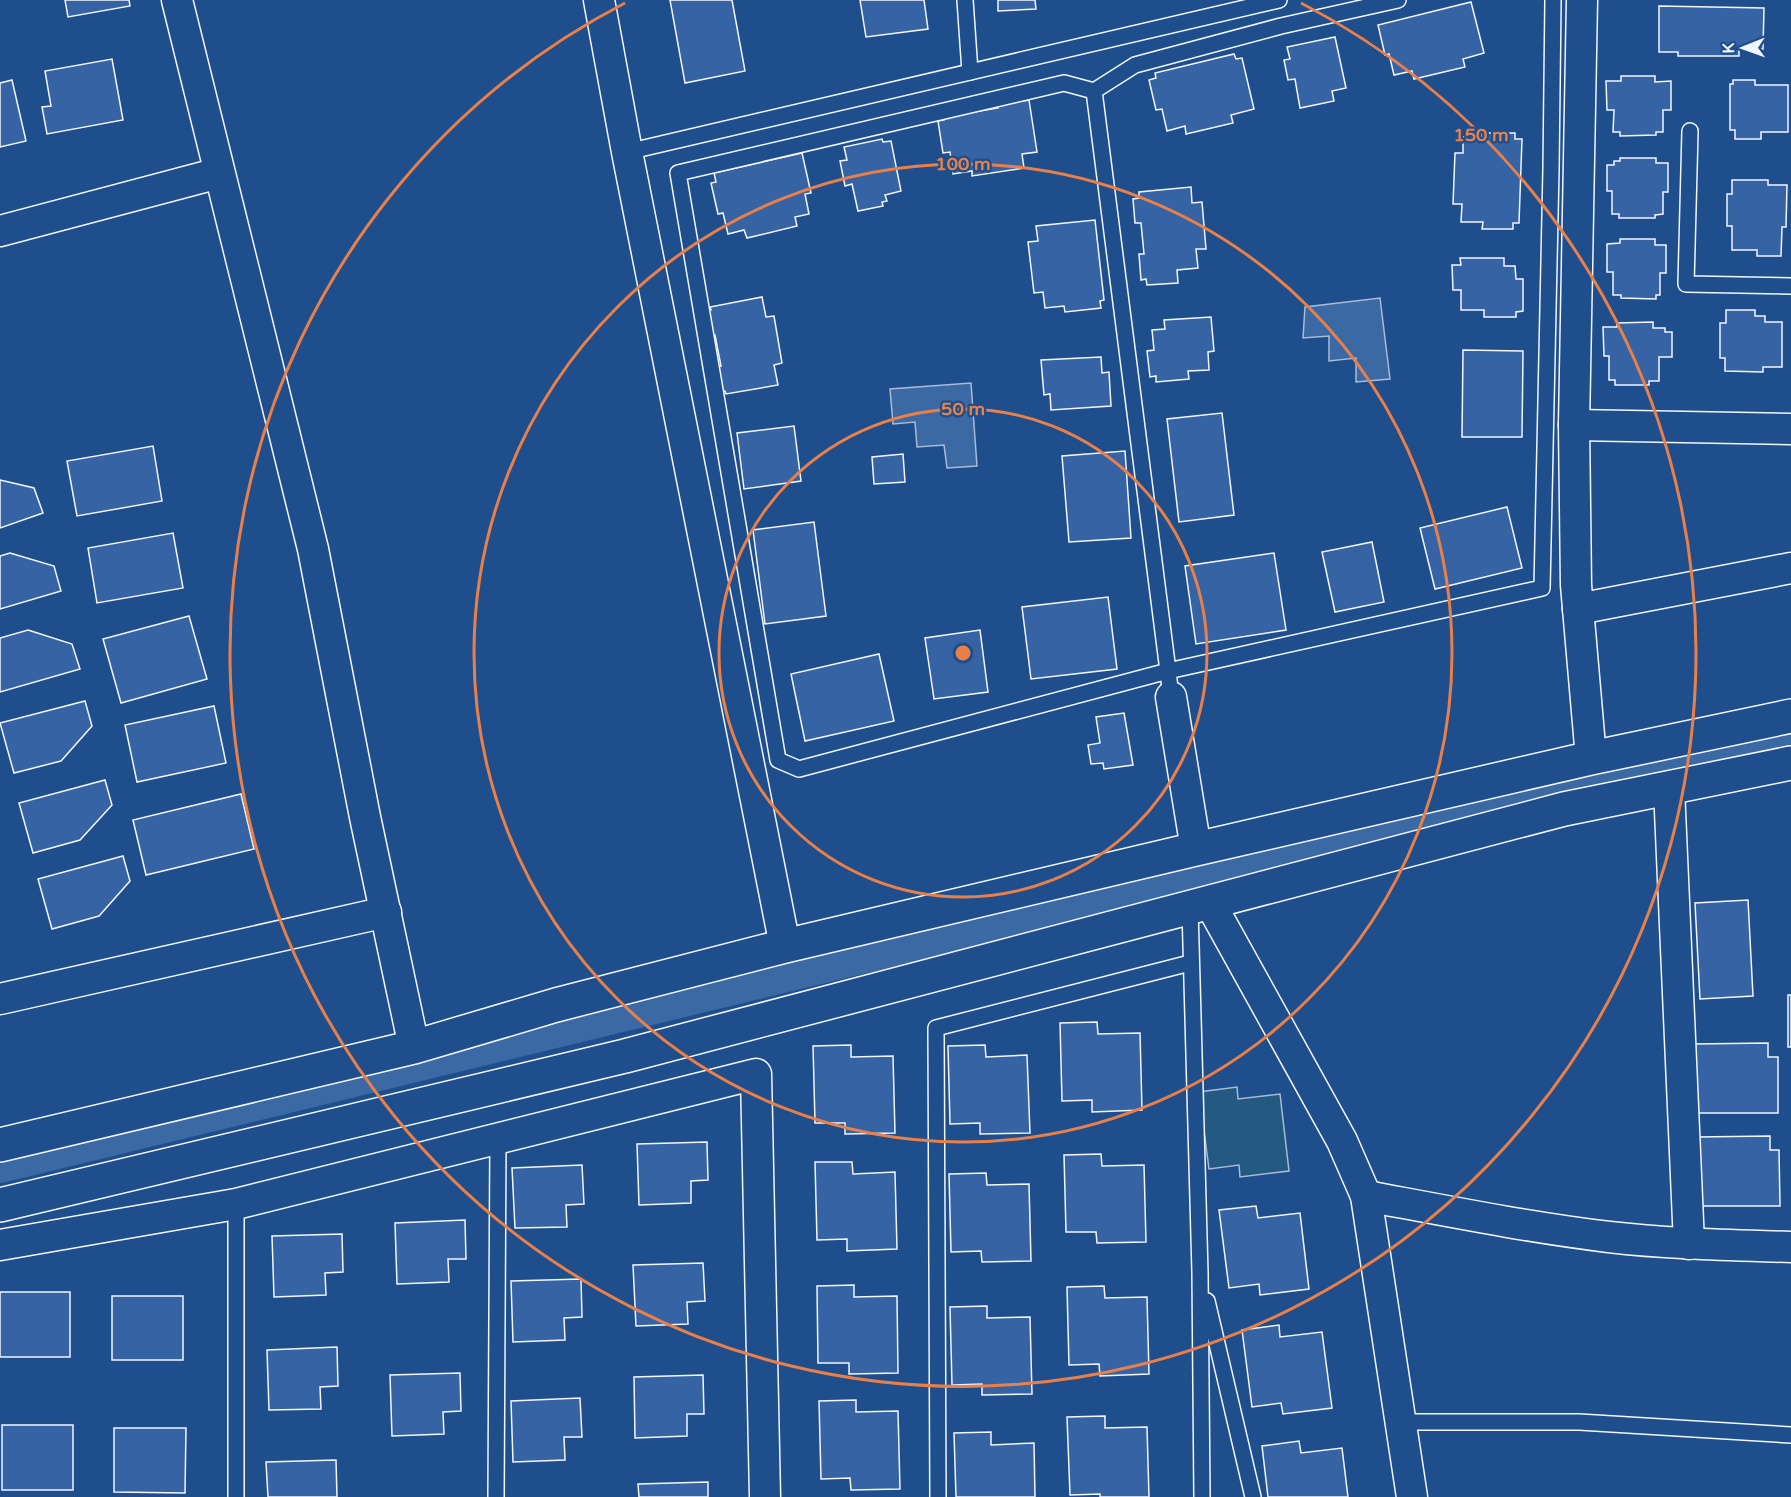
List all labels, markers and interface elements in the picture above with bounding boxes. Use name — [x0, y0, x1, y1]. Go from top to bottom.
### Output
north arrow — [1713, 18, 1773, 78]
text: K — [1719, 42, 1739, 54]
text: 150 m — [1453, 124, 1509, 146]
text: 100 m — [935, 153, 991, 175]
text: 50 m — [941, 398, 985, 420]
centre of rings — [953, 643, 973, 663]

